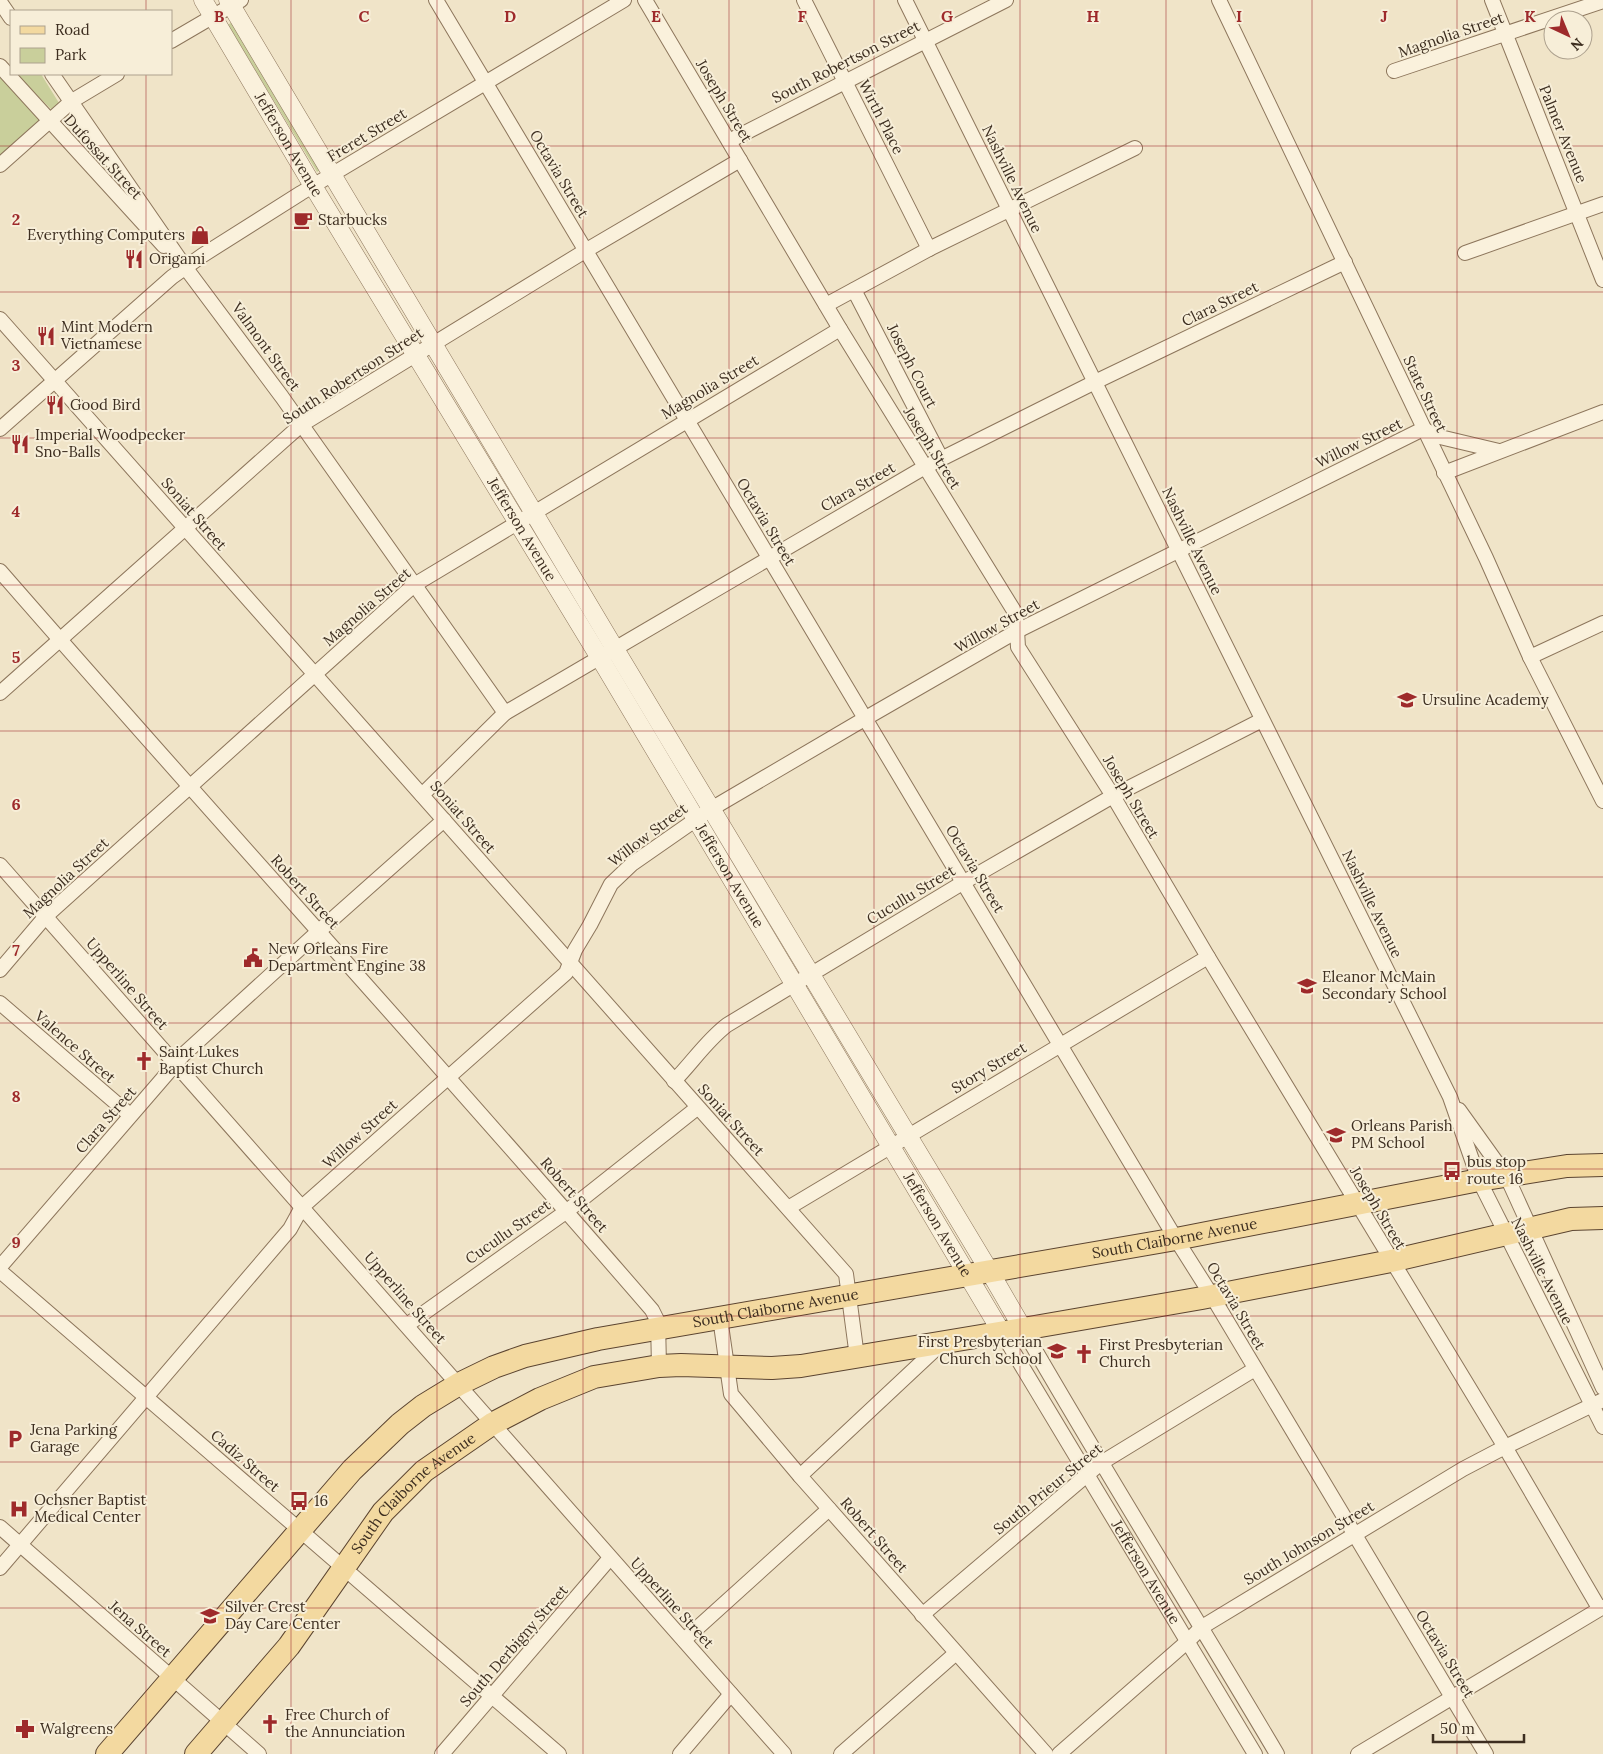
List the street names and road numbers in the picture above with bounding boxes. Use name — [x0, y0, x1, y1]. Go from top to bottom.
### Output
street label: Magnolia Street — [1396, 8, 1506, 61]
street label: South Robertson Street — [769, 16, 923, 107]
street label: Joseph Street — [692, 55, 757, 146]
street label: Wirth Place — [855, 76, 908, 157]
street label: Palmer Avenue — [1535, 82, 1592, 185]
street label: Jefferson Avenue — [250, 88, 327, 200]
street label: Freret Street — [324, 103, 410, 166]
street label: Dufossat Street — [60, 110, 147, 203]
street label: Nashville Avenue — [978, 122, 1047, 236]
street label: Octavia Street — [526, 126, 593, 221]
street label: Clara Street — [1178, 277, 1261, 330]
street label: Valmont Street — [227, 298, 305, 395]
street label: Joseph Court — [883, 320, 942, 411]
street label: South Robertson Street — [279, 323, 427, 428]
street label: Magnolia Street — [658, 350, 762, 423]
street label: State Street — [1399, 352, 1452, 435]
street label: Joseph Street — [899, 402, 965, 493]
street label: Willow Street — [1312, 413, 1405, 472]
street label: Clara Street — [817, 458, 899, 516]
street label: Soniat Street — [158, 473, 231, 554]
street label: Jefferson Avenue — [483, 473, 561, 585]
street label: Octavia Street — [733, 474, 800, 569]
street label: Nashville Avenue — [1158, 484, 1227, 598]
street label: Magnolia Street — [319, 563, 415, 650]
street label: Willow Street — [951, 594, 1043, 657]
street label: Joseph Street — [1099, 751, 1164, 842]
street label: Soniat Street — [427, 776, 500, 857]
street label: Willow Street — [604, 799, 691, 871]
street label: Jefferson Avenue — [691, 819, 769, 931]
street label: Octavia Street — [942, 821, 1009, 916]
street label: Magnolia Street — [19, 833, 113, 922]
street label: Nashville Avenue — [1338, 847, 1407, 961]
street label: Robert Street — [267, 850, 344, 933]
street label: Cucullu Street — [863, 861, 959, 928]
street label: Upperline Street — [82, 934, 173, 1034]
street label: Valence Street — [30, 1006, 120, 1087]
street label: Story Street — [948, 1038, 1030, 1097]
street label: Soniat Street — [694, 1080, 769, 1160]
street label: Clara Street — [71, 1082, 140, 1157]
street label: Willow Street — [318, 1095, 401, 1172]
street label: Robert Street — [536, 1153, 612, 1236]
street label: Joseph Street — [1346, 1162, 1411, 1253]
street label: Jefferson Avenue — [899, 1168, 976, 1280]
street label: Cucullu Street — [461, 1195, 554, 1268]
street label: South Claiborne Avenue — [1090, 1213, 1259, 1262]
street label: Nashville Avenue — [1507, 1214, 1578, 1328]
street label: Upperline Street — [360, 1248, 451, 1348]
street label: Octavia Street — [1203, 1258, 1270, 1353]
street label: South Claiborne Avenue — [691, 1284, 860, 1331]
street label: Cadiz Street — [207, 1425, 284, 1496]
street label: South Claiborne Avenue — [347, 1428, 479, 1557]
street label: South Prieur Street — [989, 1439, 1106, 1538]
street label: Robert Street — [836, 1493, 912, 1576]
street label: South Johnson Street — [1240, 1496, 1378, 1589]
street label: Jefferson Avenue — [1107, 1515, 1185, 1627]
street label: Upperline Street — [627, 1553, 718, 1652]
street label: South Derbigny Street — [455, 1581, 572, 1711]
street label: Jena Street — [104, 1596, 176, 1661]
street label: Octavia Street — [1412, 1606, 1479, 1701]

